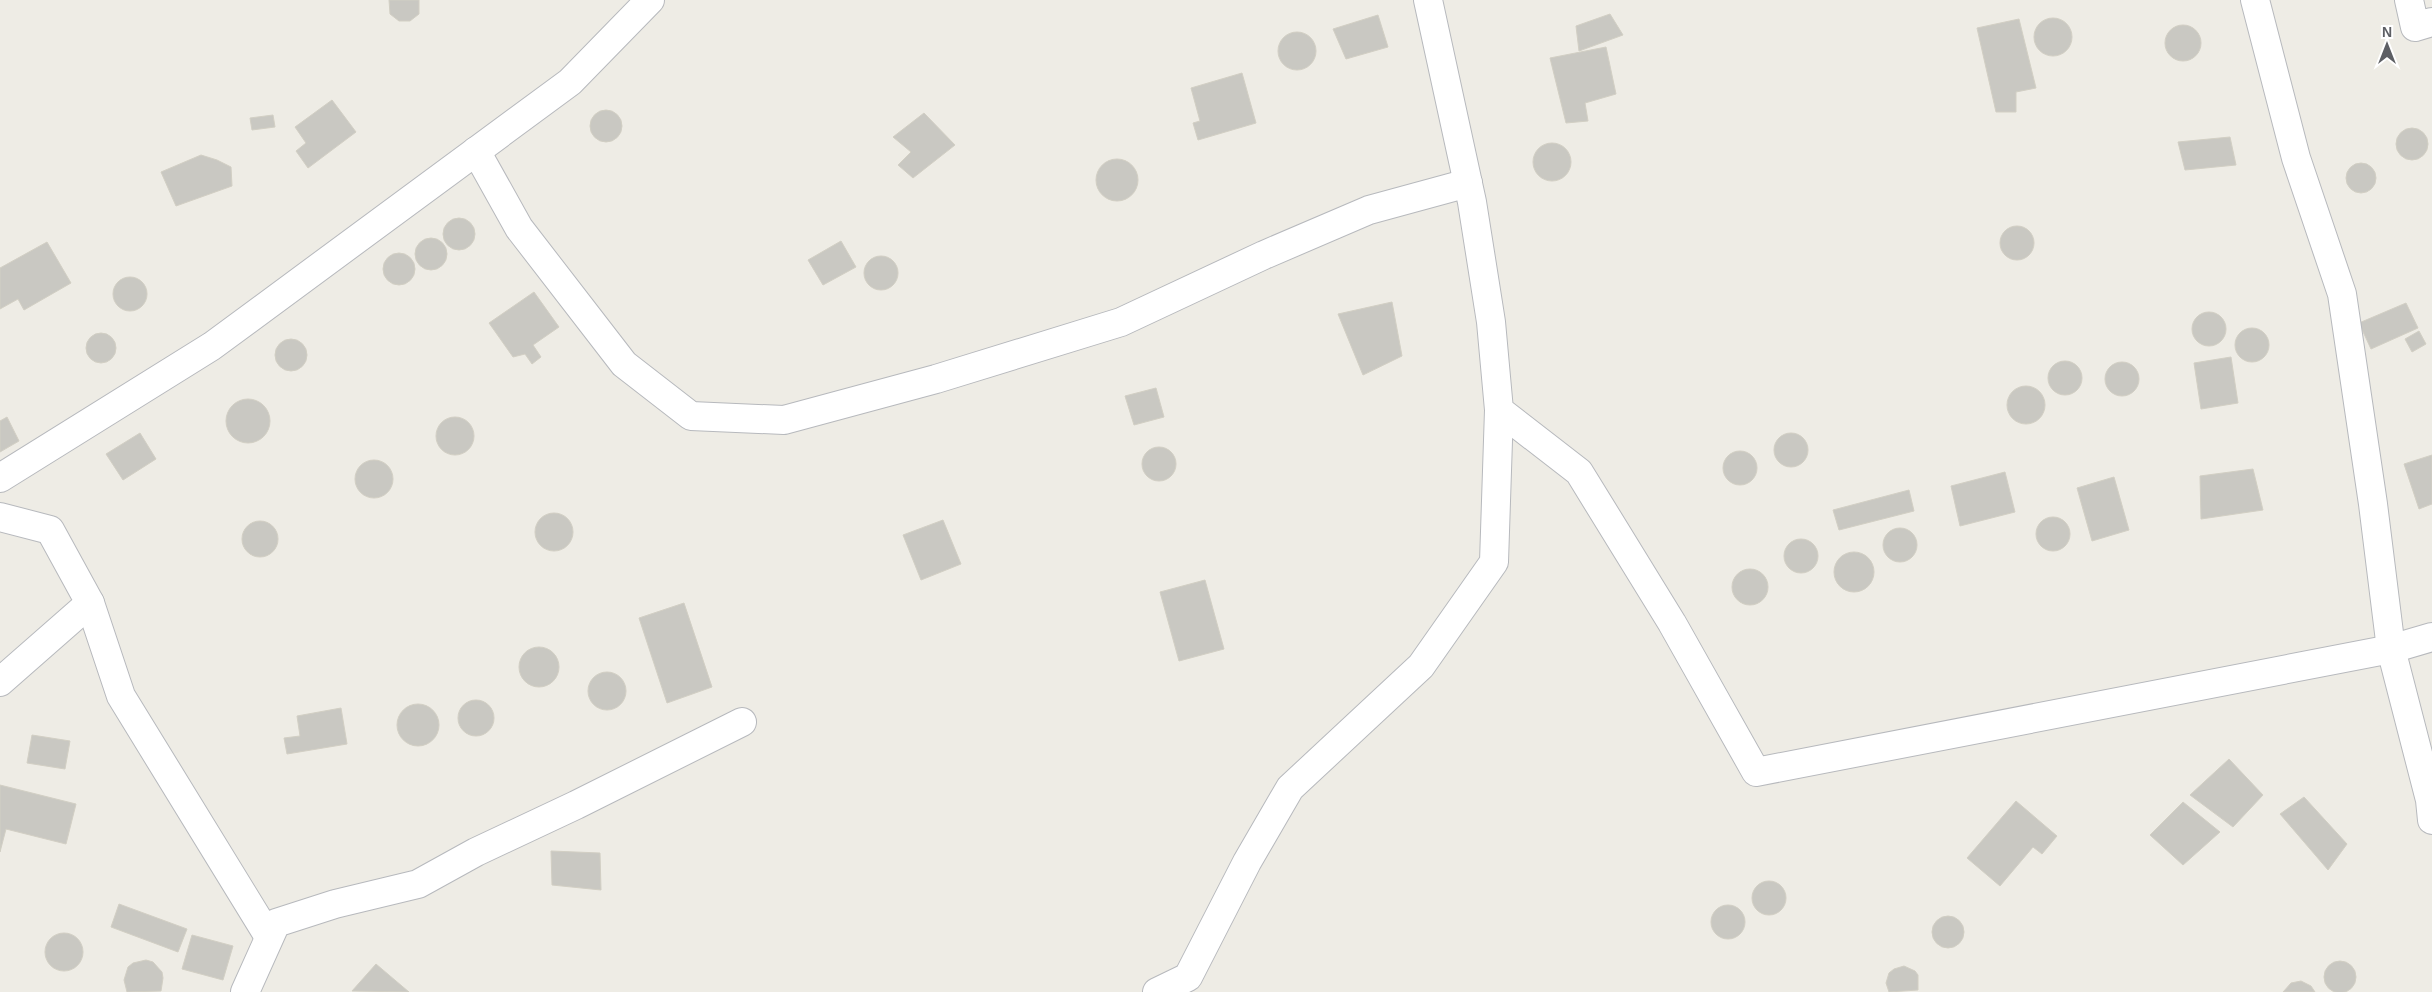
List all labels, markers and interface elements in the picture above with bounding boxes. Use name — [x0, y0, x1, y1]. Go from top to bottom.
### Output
north arrow — [2362, 20, 2412, 70]
text: N — [2382, 24, 2392, 40]

